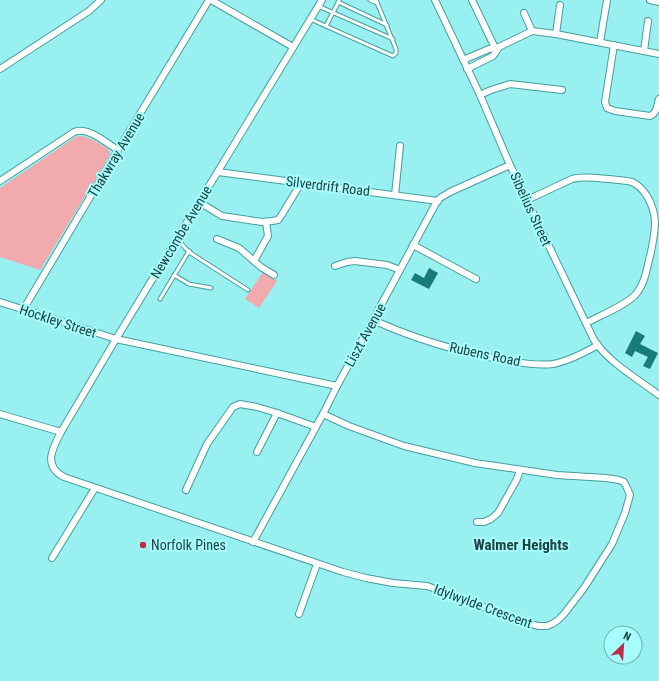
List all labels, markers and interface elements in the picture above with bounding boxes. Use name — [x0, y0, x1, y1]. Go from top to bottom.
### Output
street label: Thakwray Avenue — [84, 109, 148, 200]
street label: Sibelius Street — [507, 170, 555, 248]
street label: Silverdrift Road — [285, 173, 371, 199]
street label: Newcombe Avenue — [147, 182, 215, 281]
street label: Liszt Avenue — [341, 300, 389, 370]
street label: Hockley Street — [17, 301, 99, 341]
street label: Rubens Road — [448, 339, 522, 369]
district label: Walmer Heights — [473, 536, 569, 554]
place label: Norfolk Pines — [151, 537, 226, 553]
marker: Norfolk Pines — [138, 540, 148, 550]
street label: Idylwylde Crescent — [432, 581, 534, 631]
north arrow — [603, 625, 643, 665]
text: N — [621, 629, 633, 644]

